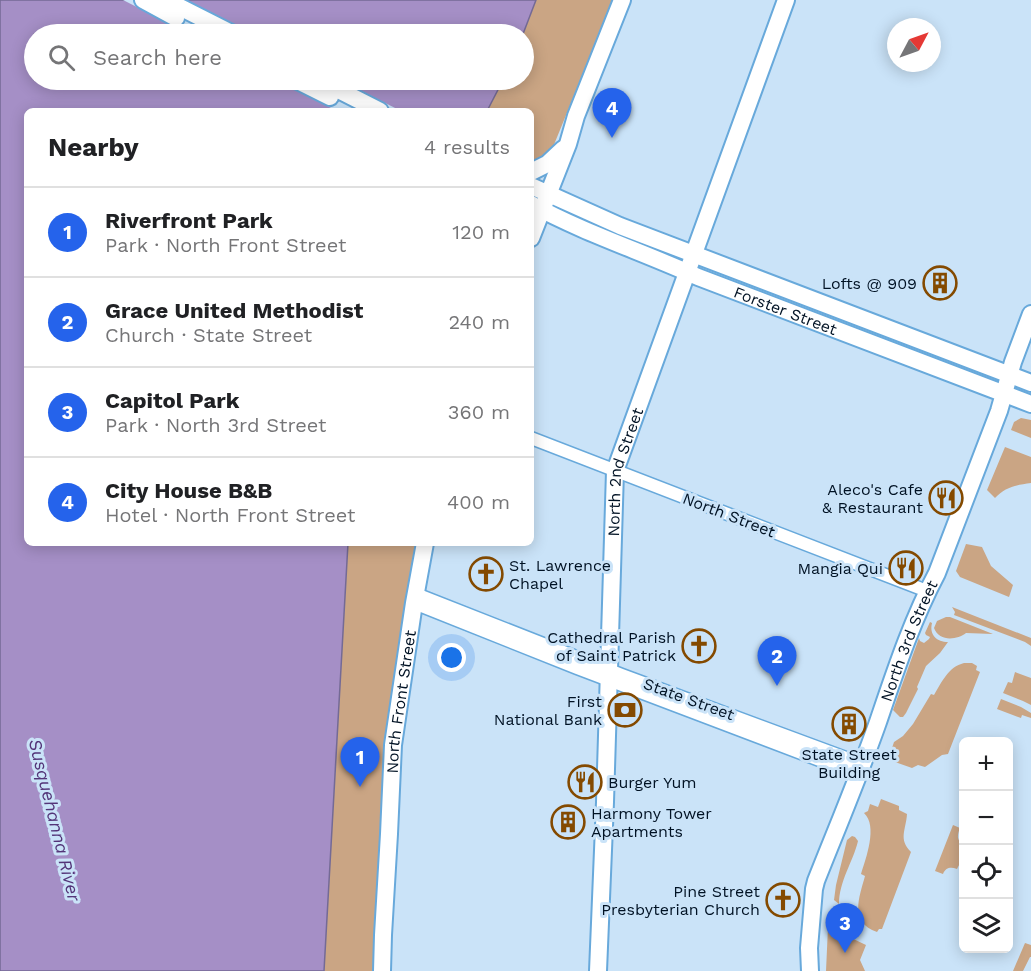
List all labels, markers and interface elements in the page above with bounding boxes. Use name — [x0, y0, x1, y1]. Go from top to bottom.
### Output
north arrow — [887, 18, 941, 72]
search box — [24, 24, 534, 90]
icon: search — [45, 41, 78, 74]
text: Search here — [93, 45, 222, 70]
pin: 4 — [592, 88, 632, 138]
text: Nearby — [48, 132, 139, 162]
text: 4 results — [424, 135, 510, 159]
text: Riverfront Park — [105, 208, 273, 233]
text: 1 — [63, 220, 72, 244]
text: 120 m — [452, 220, 510, 244]
text: Park · North Front Street — [105, 233, 346, 257]
building icon: Lofts @ 909 — [922, 265, 958, 301]
place label: Lofts @ 909 — [822, 274, 917, 293]
street label: Forster Street — [731, 282, 840, 339]
text: Grace United Methodist — [105, 298, 363, 323]
text: 2 — [62, 310, 73, 334]
text: 240 m — [448, 310, 510, 334]
text: Church · State Street — [105, 323, 312, 347]
text: Capitol Park — [105, 388, 239, 413]
text: 3 — [62, 400, 73, 424]
text: 360 m — [448, 400, 510, 424]
street label: North 2nd Street — [604, 405, 647, 537]
text: Park · North 3rd Street — [105, 413, 326, 437]
text: City House B&B — [105, 478, 272, 503]
place label: Aleco's Cafe & Restaurant — [822, 480, 923, 517]
restaurant icon: Aleco's Cafe & Restaurant — [928, 480, 964, 516]
street label: North Street — [680, 489, 778, 541]
text: 4 — [61, 490, 74, 514]
text: 400 m — [447, 490, 510, 514]
text: Hotel · North Front Street — [105, 503, 355, 527]
restaurant icon: Mangia Qui — [888, 550, 924, 586]
church icon: St. Lawrence Chapel — [468, 556, 504, 592]
place label: St. Lawrence Chapel — [509, 556, 611, 593]
place label: Mangia Qui — [797, 559, 883, 578]
street label: North 3rd Street — [876, 577, 941, 704]
place label: Cathedral Parish of Saint Patrick — [547, 628, 676, 665]
church icon: Cathedral Parish of Saint Patrick — [681, 628, 717, 664]
street label: North Front Street — [382, 629, 419, 774]
pin: 2 — [758, 636, 796, 686]
your location — [437, 643, 466, 672]
street label: State Street — [641, 674, 737, 724]
place label: First National Bank — [494, 692, 602, 729]
bank icon: First National Bank — [607, 692, 643, 728]
building icon: State Street Building — [831, 706, 867, 742]
water label: Susquehanna River — [25, 737, 86, 904]
map controls — [959, 737, 1013, 953]
button: + — [959, 737, 1013, 791]
pin: 1 — [340, 738, 380, 787]
place label: State Street Building — [801, 745, 897, 782]
restaurant icon: Burger Yum — [567, 764, 603, 800]
place label: Burger Yum — [608, 773, 697, 792]
button: − — [959, 791, 1013, 845]
building icon: Harmony Tower Apartments — [550, 804, 586, 840]
place label: Harmony Tower Apartments — [591, 804, 712, 841]
button: locate — [959, 845, 1013, 899]
place label: Pine Street Presbyterian Church — [601, 882, 760, 919]
church icon: Pine Street Presbyterian Church — [765, 882, 801, 918]
button: layers — [959, 899, 1013, 953]
pin: 3 — [826, 904, 864, 953]

